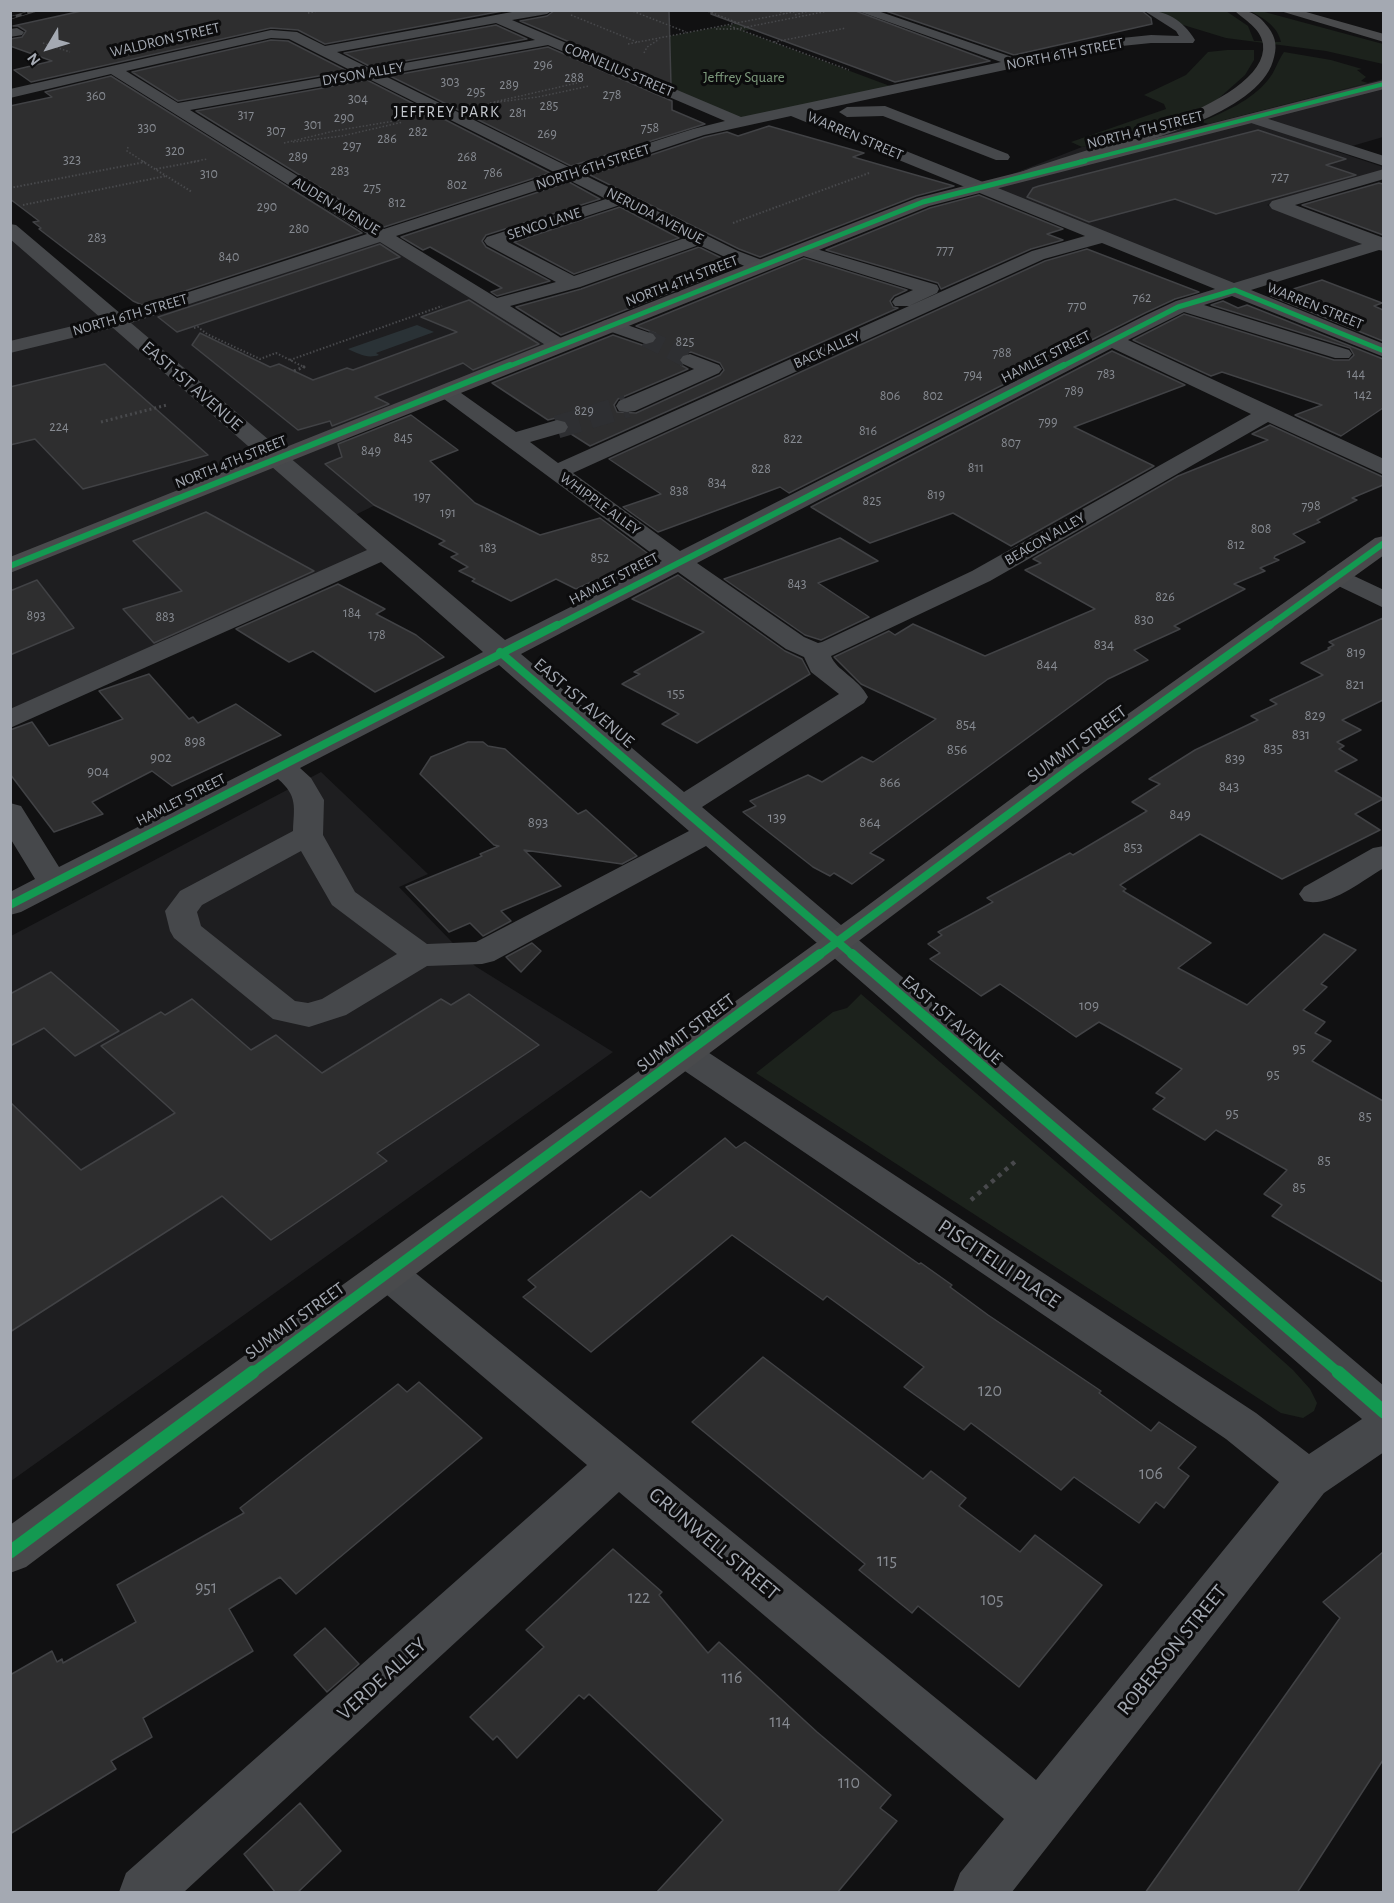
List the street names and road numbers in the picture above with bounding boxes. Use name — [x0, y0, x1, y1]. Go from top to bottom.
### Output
street label: WALDRON STREET — [108, 19, 222, 61]
street label: NORTH 6TH STREET — [1005, 34, 1125, 74]
street label: CORNELIUS STREET — [562, 39, 676, 101]
street label: DYSON ALLEY — [321, 58, 405, 90]
street label: NORTH 4TH STREET — [1085, 107, 1205, 153]
street label: WARREN STREET — [804, 108, 906, 164]
street label: NORTH 6TH STREET — [534, 140, 652, 194]
street label: AUDEN AVENUE — [289, 173, 383, 239]
street label: NERUDA AVENUE — [604, 184, 706, 248]
street label: SENCO LANE — [505, 204, 583, 244]
street label: NORTH 4TH STREET — [623, 251, 741, 311]
street label: WARREN STREET — [1264, 278, 1366, 334]
street label: NORTH 6TH STREET — [70, 290, 190, 340]
street label: BACK ALLEY — [791, 327, 863, 373]
street label: HAMLET STREET — [998, 327, 1094, 387]
street label: EAST 1ST AVENUE — [137, 336, 247, 436]
street label: NORTH 4TH STREET — [172, 431, 290, 493]
street label: WHIPPLE ALLEY — [556, 469, 644, 539]
street label: BEACON ALLEY — [1001, 509, 1089, 569]
street label: HAMLET STREET — [566, 549, 662, 609]
street label: EAST 1ST AVENUE — [529, 653, 639, 753]
street label: SUMMIT STREET — [1023, 701, 1131, 787]
street label: HAMLET STREET — [133, 770, 229, 830]
street label: EAST 1ST AVENUE — [897, 970, 1007, 1070]
street label: SUMMIT STREET — [632, 989, 740, 1077]
street label: PISCITELLI PLACE — [933, 1214, 1065, 1314]
street label: SUMMIT STREET — [241, 1278, 349, 1364]
street label: GRUNWELL STREET — [644, 1482, 784, 1606]
street label: ROBERSON STREET — [1112, 1580, 1232, 1720]
street label: VERDE ALLEY — [332, 1632, 432, 1726]

